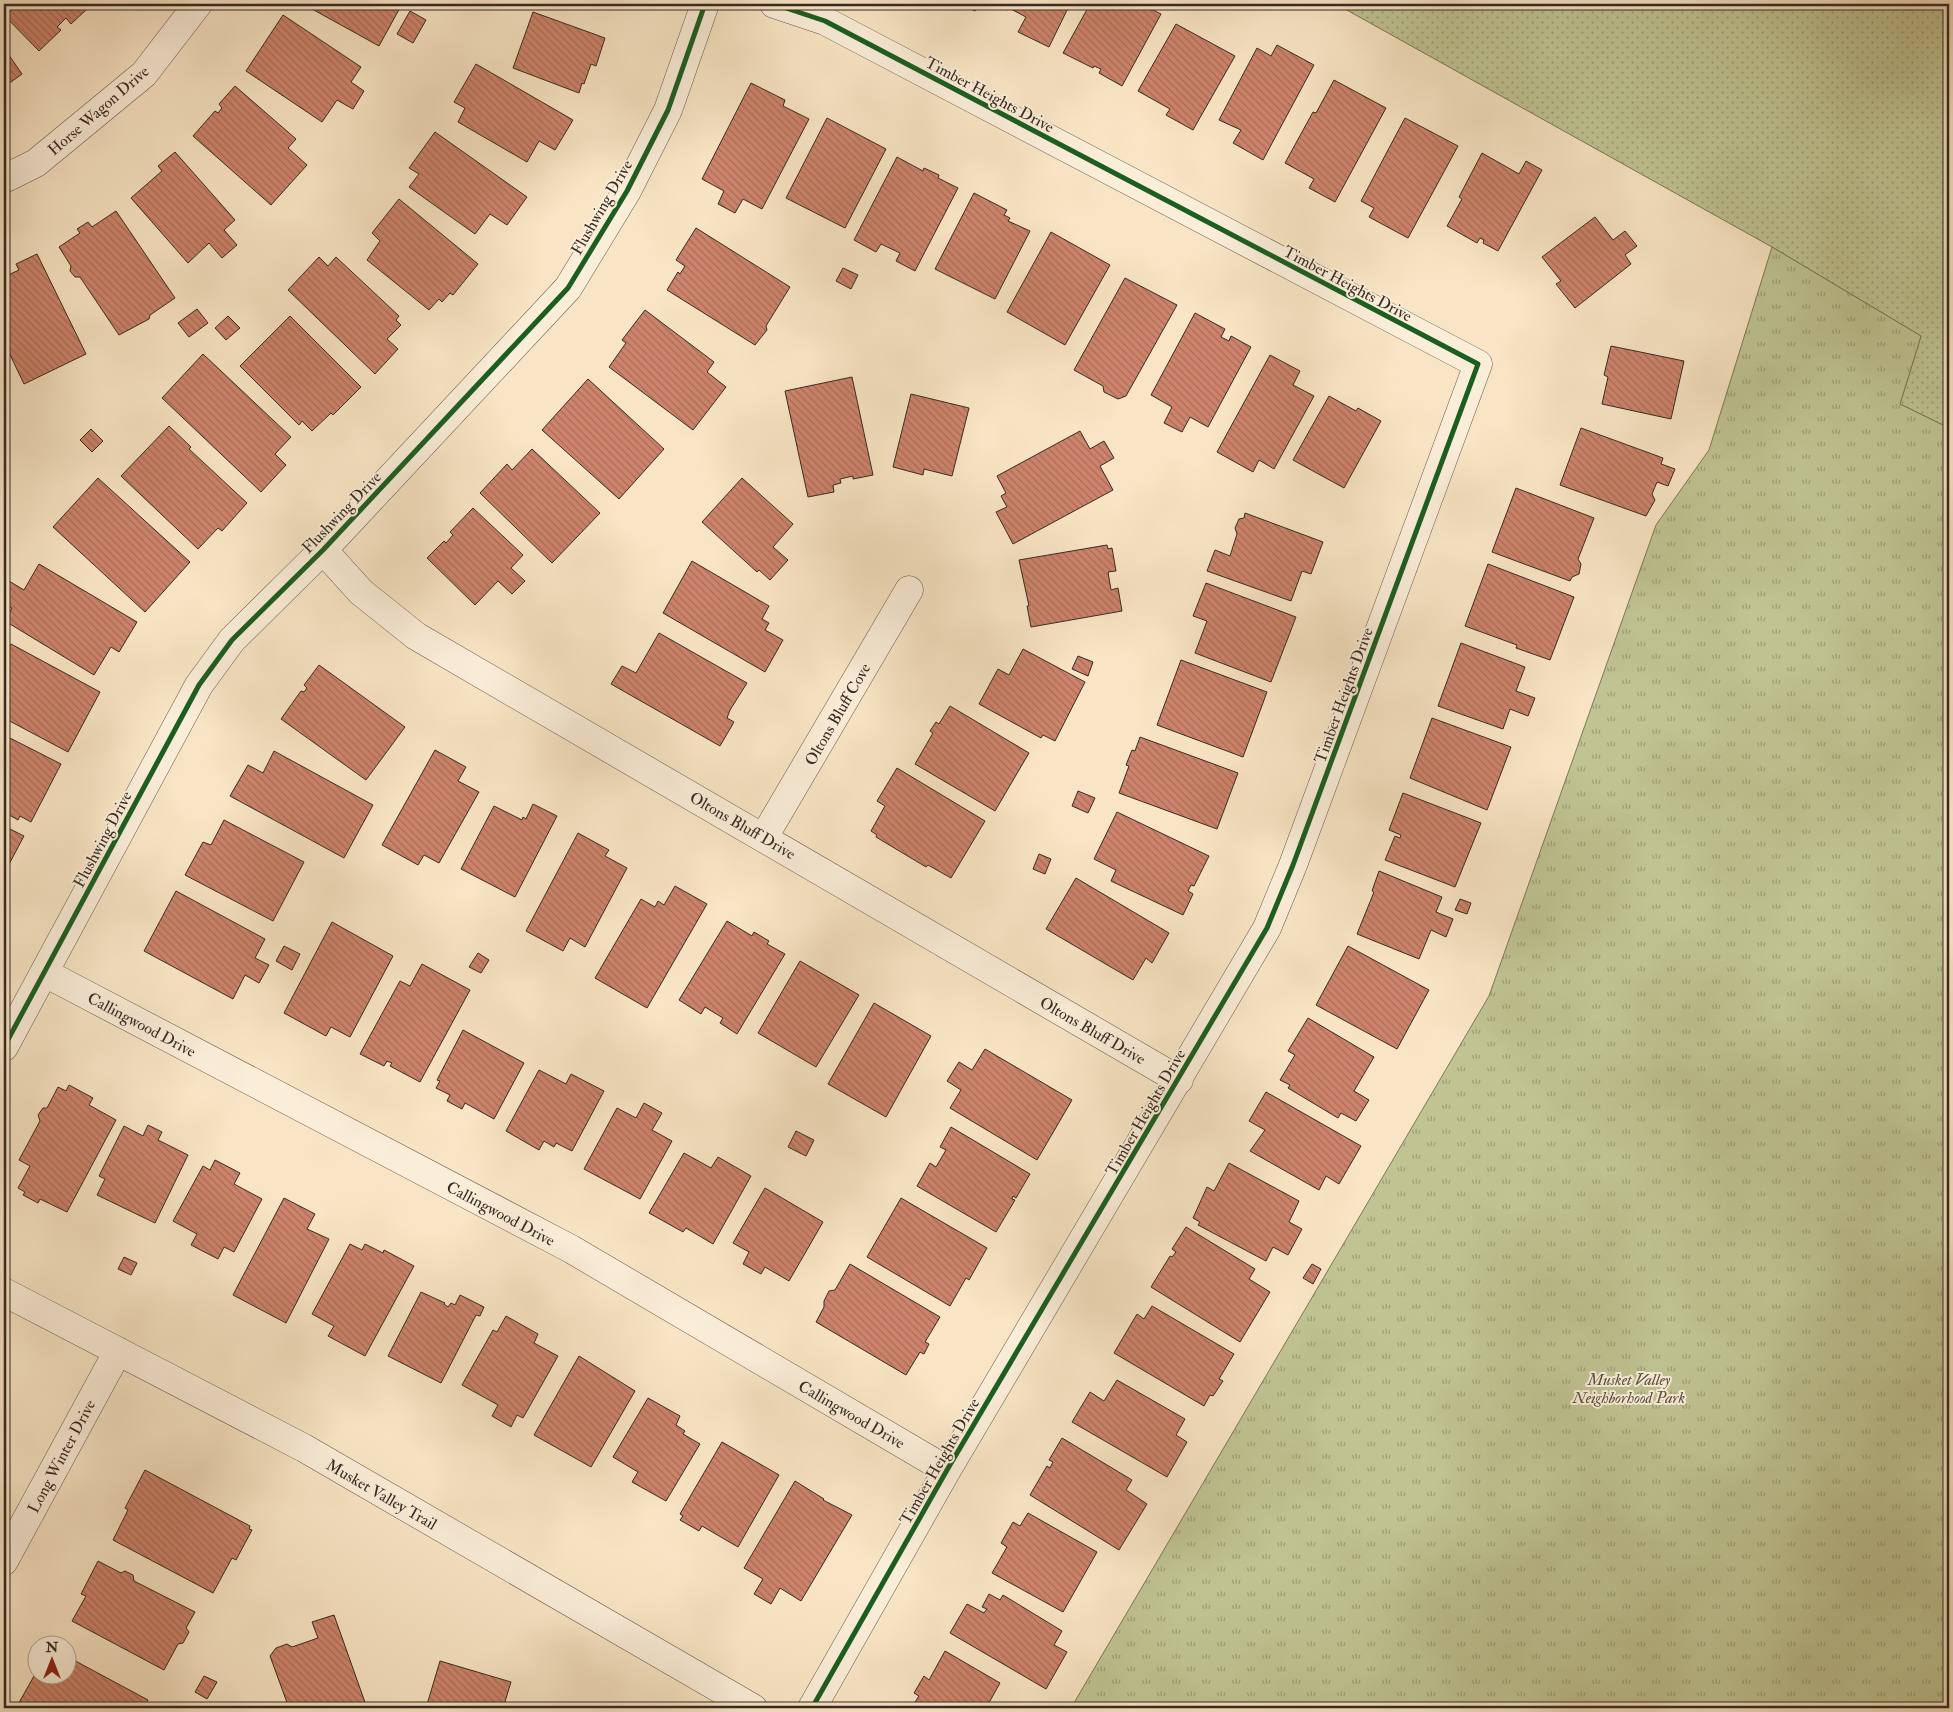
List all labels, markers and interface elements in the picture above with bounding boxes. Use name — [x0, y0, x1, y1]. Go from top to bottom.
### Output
street label: Timber Heights Drive — [922, 53, 1058, 137]
street label: Horse Wagon Drive — [44, 61, 154, 160]
street label: Flushwing Drive — [567, 156, 637, 259]
street label: Timber Heights Drive — [1280, 242, 1416, 326]
street label: Flushwing Drive — [298, 467, 386, 558]
street label: Timber Heights Drive — [1310, 625, 1378, 766]
street label: Oltons Bluff Cove — [800, 660, 875, 769]
street label: Flushwing Drive — [69, 788, 137, 891]
street label: Oltons Bluff Drive — [686, 788, 799, 864]
street label: Callingwood Drive — [84, 988, 199, 1062]
street label: Oltons Bluff Drive — [1036, 993, 1149, 1069]
street label: Timber Heights Drive — [1101, 1045, 1190, 1179]
street label: Callingwood Drive — [443, 1177, 558, 1251]
park label: Musket Valley Neighborhood Park — [1572, 1370, 1686, 1408]
street label: Callingwood Drive — [795, 1376, 909, 1454]
street label: Timber Heights Drive — [895, 1394, 984, 1528]
street label: Long Winter Drive — [24, 1396, 100, 1517]
street label: Musket Valley Trail — [323, 1455, 440, 1535]
north arrow — [28, 1634, 78, 1684]
text: N — [45, 1639, 59, 1656]

